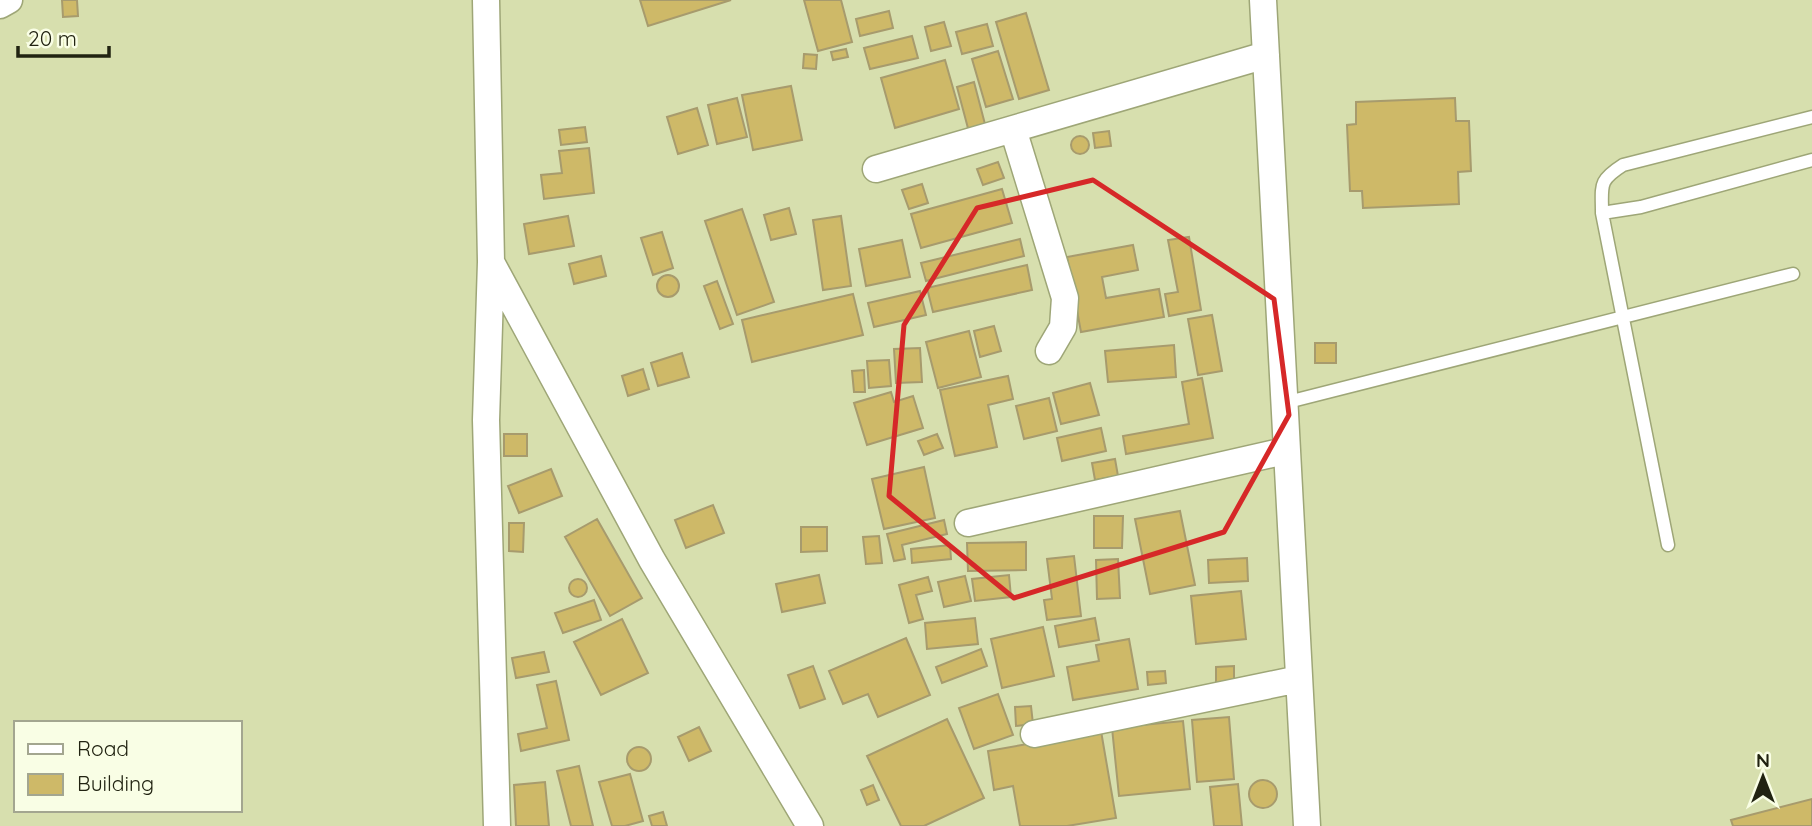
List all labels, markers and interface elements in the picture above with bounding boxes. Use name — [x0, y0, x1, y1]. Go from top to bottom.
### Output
scale bar — [18, 14, 108, 58]
text: 20 m — [28, 25, 77, 51]
legend — [14, 721, 242, 812]
text: Road — [77, 735, 129, 761]
north arrow — [1728, 742, 1798, 812]
text: N — [1756, 748, 1770, 772]
text: Building — [77, 770, 154, 796]

